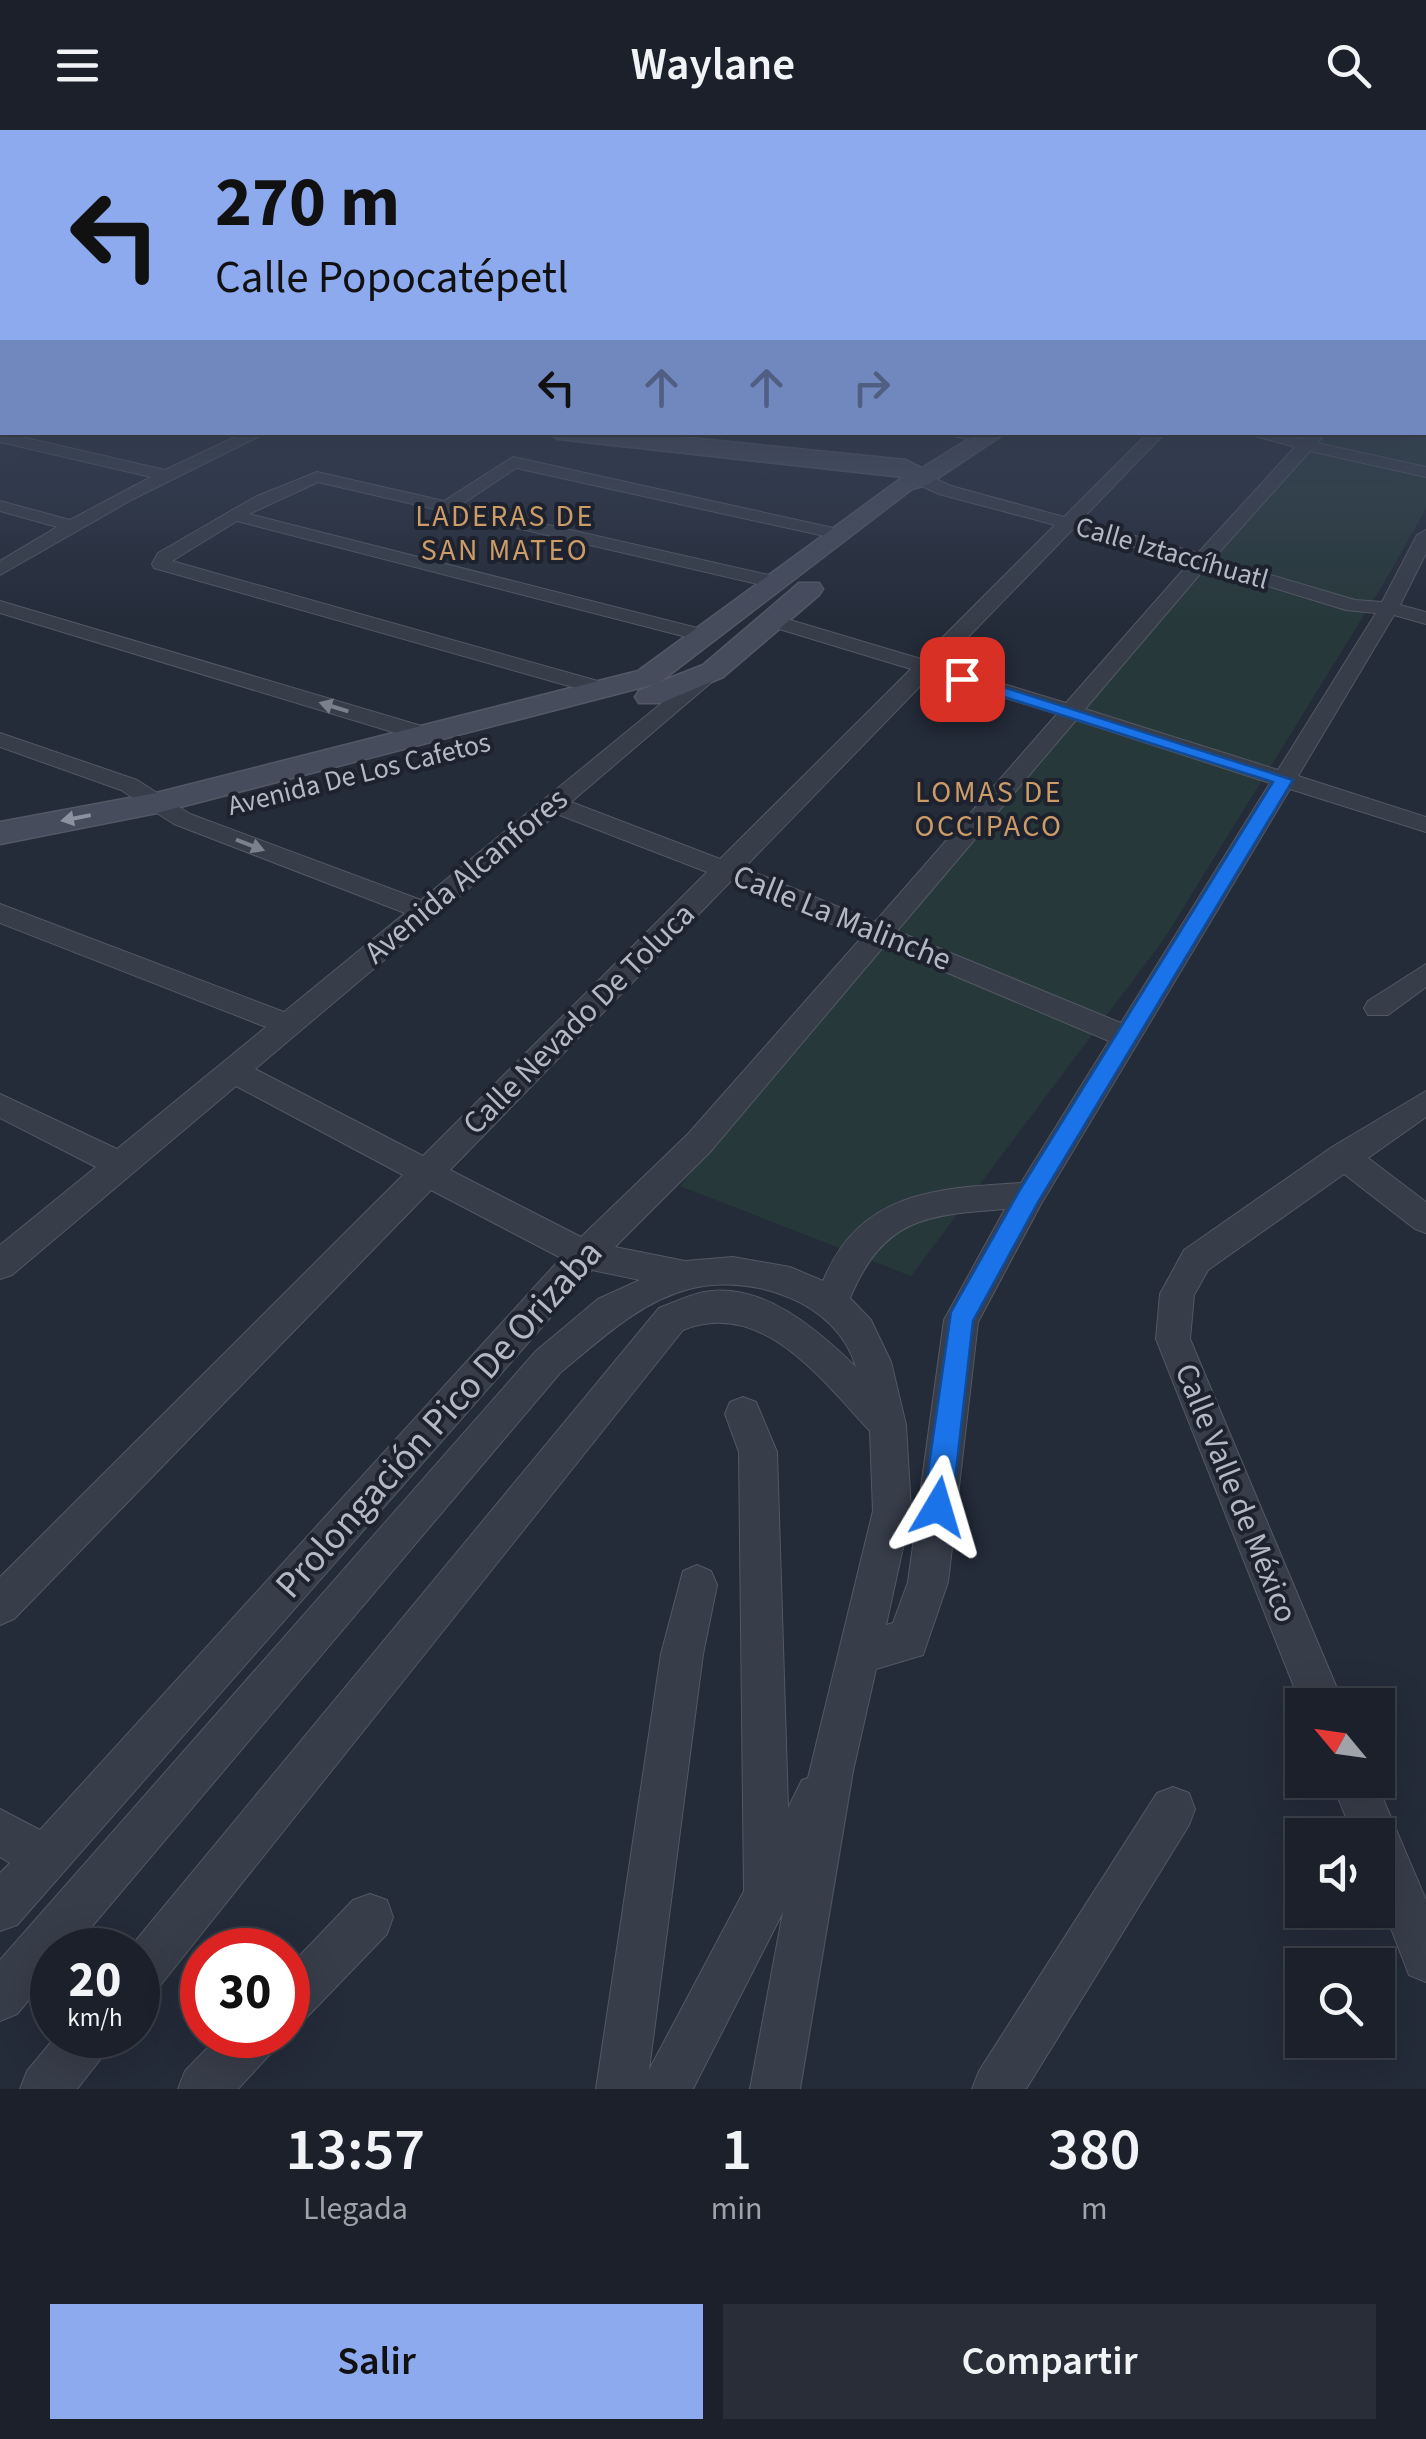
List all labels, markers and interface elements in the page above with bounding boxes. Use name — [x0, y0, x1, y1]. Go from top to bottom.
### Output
text: Waylane — [631, 33, 795, 97]
icon: menu — [50, 38, 105, 93]
icon: search — [1321, 38, 1376, 93]
text: 270 m — [215, 153, 400, 253]
icon: left — [50, 170, 180, 300]
text: Calle Popocatépetl — [215, 246, 568, 310]
icon: left — [529, 360, 584, 415]
icon: ahead — [634, 360, 689, 415]
icon: ahead — [739, 360, 794, 415]
icon: right — [844, 360, 899, 415]
district label: LADERAS DE SAN MATEO — [415, 495, 595, 572]
street label: Calle Iztaccíhuatl — [1071, 506, 1273, 600]
pin — [920, 637, 1005, 722]
icon: arrive — [935, 652, 990, 707]
one-way arrow — [318, 699, 348, 714]
street label: Avenida De Los Cafetos — [224, 722, 494, 826]
district label: LOMAS DE OCCIPACO — [915, 771, 1063, 848]
street label: Avenida Alcanfores — [354, 777, 578, 975]
one-way arrow — [60, 811, 91, 827]
one-way arrow — [235, 838, 265, 853]
street label: Calle La Malinche — [726, 853, 958, 983]
street label: Calle Nevado De Toluca — [452, 892, 706, 1146]
street label: Prolongación Pico De Orizaba — [263, 1228, 615, 1610]
street label: Calle Valle de México — [1163, 1357, 1309, 1629]
position arrow — [886, 1455, 990, 1559]
north arrow — [1285, 1688, 1395, 1798]
map controls — [1285, 1688, 1395, 2058]
button: sound — [1285, 1818, 1395, 1928]
speed limit sign: 30 — [180, 1928, 310, 2058]
text: 20 — [69, 1945, 121, 2016]
button: search — [1285, 1948, 1395, 2058]
text: km/h — [67, 2000, 123, 2036]
text: 13:57 — [286, 2108, 425, 2193]
text: 1 — [721, 2108, 752, 2193]
text: 380 — [1048, 2108, 1140, 2193]
text: Llegada — [303, 2186, 408, 2232]
text: min — [711, 2186, 763, 2232]
text: m — [1081, 2186, 1108, 2232]
button: Salir — [50, 2304, 703, 2419]
button: Compartir — [723, 2304, 1376, 2419]

